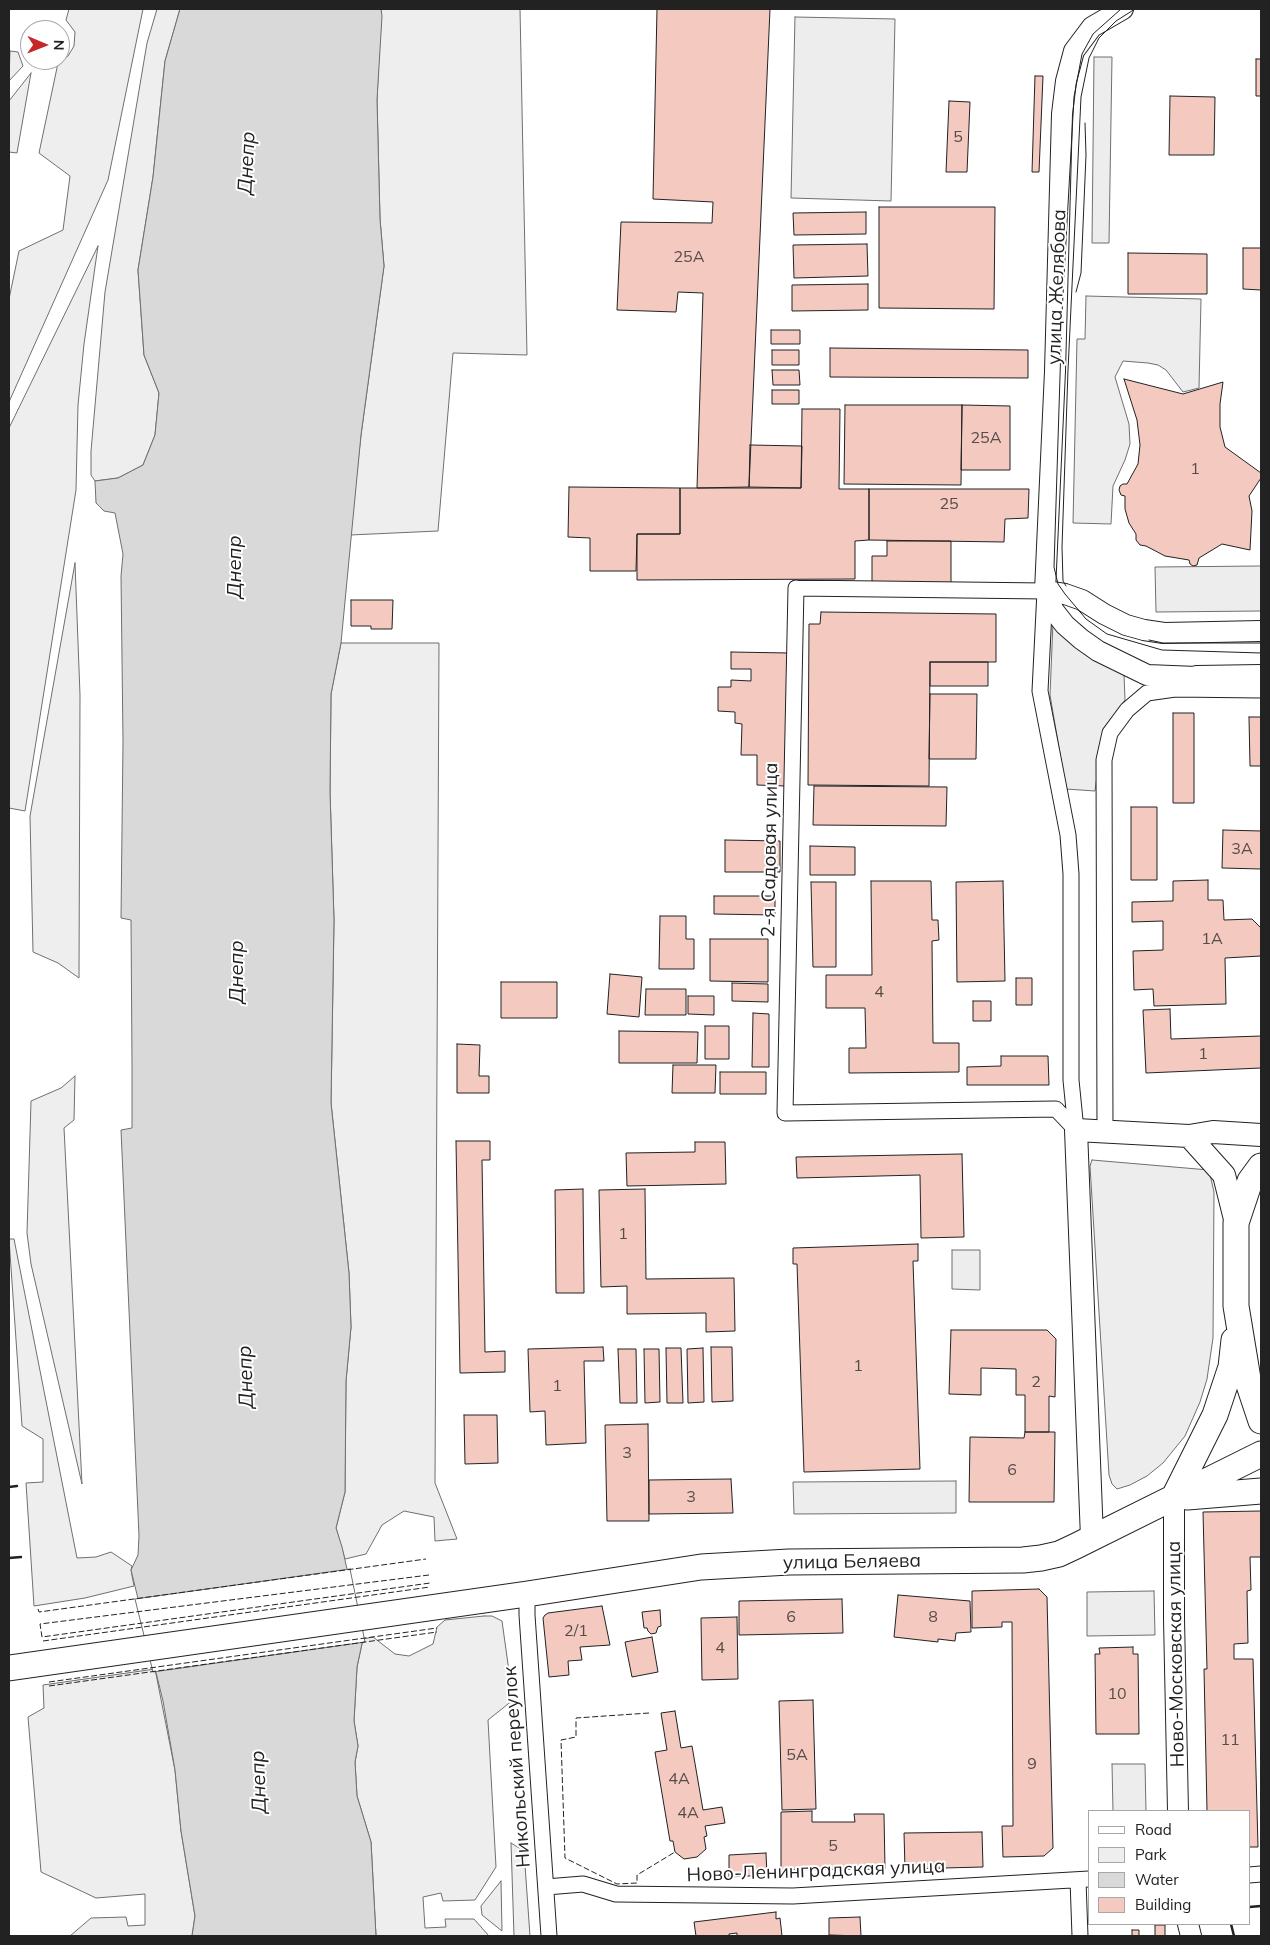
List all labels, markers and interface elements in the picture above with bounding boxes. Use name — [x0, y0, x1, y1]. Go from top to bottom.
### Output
north arrow — [20, 20, 70, 70]
text: N — [50, 40, 68, 51]
house number: 5 — [953, 127, 963, 147]
water label: Днепр — [233, 131, 261, 195]
street label: улица Желябова — [1043, 209, 1071, 365]
house number: 25А — [674, 247, 704, 267]
house number: 25А — [971, 428, 1001, 448]
house number: 1 — [1190, 459, 1200, 479]
house number: 25 — [939, 494, 959, 514]
water label: Днепр — [223, 535, 247, 599]
street label: 2-я Садовая улица — [757, 762, 783, 938]
house number: 3А — [1231, 839, 1253, 859]
house number: 1А — [1201, 929, 1223, 949]
water label: Днепр — [225, 940, 249, 1004]
house number: 4 — [874, 982, 884, 1002]
house number: 1 — [1198, 1044, 1208, 1064]
house number: 1 — [618, 1224, 628, 1244]
water label: Днепр — [233, 1345, 259, 1409]
house number: 1 — [853, 1356, 863, 1376]
house number: 2 — [1031, 1372, 1041, 1392]
house number: 1 — [552, 1376, 562, 1396]
house number: 3 — [622, 1443, 632, 1463]
house number: 6 — [1007, 1460, 1017, 1480]
house number: 3 — [686, 1487, 696, 1507]
street label: Ново-Московская улица — [1163, 1541, 1189, 1767]
street label: улица Беляева — [783, 1549, 921, 1575]
house number: 6 — [786, 1607, 796, 1627]
house number: 8 — [928, 1607, 938, 1627]
house number: 2/1 — [564, 1621, 588, 1641]
house number: 4 — [715, 1638, 725, 1658]
street label: Никольский переулок — [499, 1666, 535, 1868]
house number: 10 — [1107, 1684, 1127, 1704]
house number: 11 — [1220, 1730, 1240, 1750]
house number: 5А — [786, 1745, 808, 1765]
water label: Днепр — [246, 1750, 272, 1814]
house number: 9 — [1027, 1754, 1037, 1774]
house number: 4А — [668, 1769, 690, 1789]
house number: 4А — [677, 1803, 699, 1823]
legend — [1088, 1810, 1250, 1925]
text: Road — [1135, 1820, 1172, 1839]
house number: 5 — [828, 1836, 838, 1856]
text: Park — [1135, 1845, 1167, 1864]
street label: Ново-Ленинградская улица — [686, 1855, 946, 1887]
text: Water — [1135, 1870, 1179, 1889]
text: Building — [1135, 1895, 1191, 1914]

